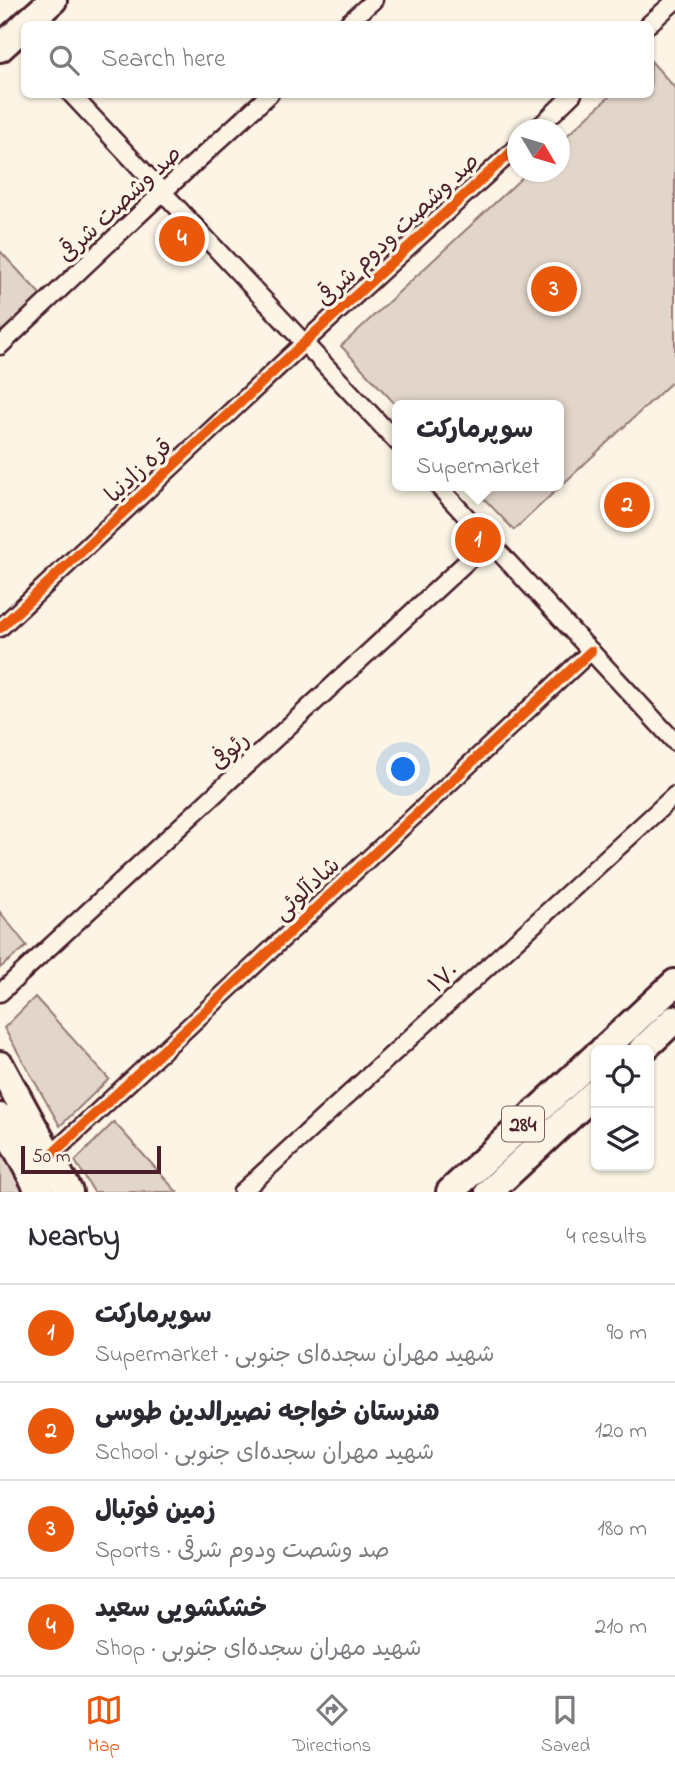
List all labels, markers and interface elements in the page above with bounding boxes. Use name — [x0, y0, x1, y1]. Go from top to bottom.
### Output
search box — [21, 21, 654, 98]
icon: search — [45, 41, 83, 79]
text: Search here — [101, 41, 226, 79]
north arrow — [507, 119, 570, 182]
street label: صد وشصت شرقی — [51, 139, 190, 271]
street label: صد وشصت ودوم شرقى — [310, 146, 488, 315]
pin: 4 — [159, 213, 205, 265]
pin: 3 — [531, 263, 577, 315]
popup — [392, 400, 564, 491]
text: سوپرمارکت — [416, 412, 533, 450]
street label: قره زادنیا — [99, 432, 181, 512]
text: Supermarket — [416, 451, 540, 484]
pin: 2 — [604, 479, 650, 531]
pin: 1 — [455, 514, 501, 566]
street label: رئوفی — [203, 724, 258, 779]
your location — [386, 752, 420, 786]
street label: شادآلوئی — [267, 850, 348, 929]
street label: ۱۷۰ — [422, 956, 468, 1002]
map controls — [591, 1045, 654, 1171]
button: locate — [591, 1045, 654, 1108]
road number: 284 — [502, 1106, 544, 1142]
button: layers — [591, 1108, 654, 1171]
scale bar — [21, 1143, 161, 1175]
text: 50 m — [32, 1144, 71, 1171]
text: Nearby — [28, 1216, 120, 1260]
text: 4 results — [566, 1221, 647, 1254]
text: سوپرمارکت — [95, 1297, 212, 1335]
text: 1 — [47, 1317, 55, 1350]
text: 90 m — [607, 1317, 647, 1350]
text: Supermarket · شهید مهران سجده‌ای جنوبی — [95, 1339, 495, 1372]
text: هنرستان خواجه نصیرالدین طوسی — [95, 1395, 440, 1433]
text: 2 — [45, 1415, 57, 1448]
text: 120 m — [595, 1415, 647, 1448]
text: School · شهید مهران سجده‌ای جنوبی — [95, 1437, 434, 1470]
text: زمین فوتبال — [95, 1493, 216, 1531]
text: 3 — [46, 1513, 56, 1546]
text: 180 m — [598, 1513, 647, 1546]
text: Sports · صد وشصت ودوم شرقى — [95, 1535, 390, 1568]
text: خشکشویی سعید — [95, 1591, 267, 1629]
text: 4 — [46, 1611, 56, 1644]
text: 210 m — [595, 1611, 647, 1644]
text: Shop · شهید مهران سجده‌ای جنوبی — [95, 1633, 422, 1666]
tab: Map — [85, 1691, 123, 1760]
tab: Directions — [292, 1691, 371, 1760]
tab: Saved — [541, 1691, 590, 1760]

